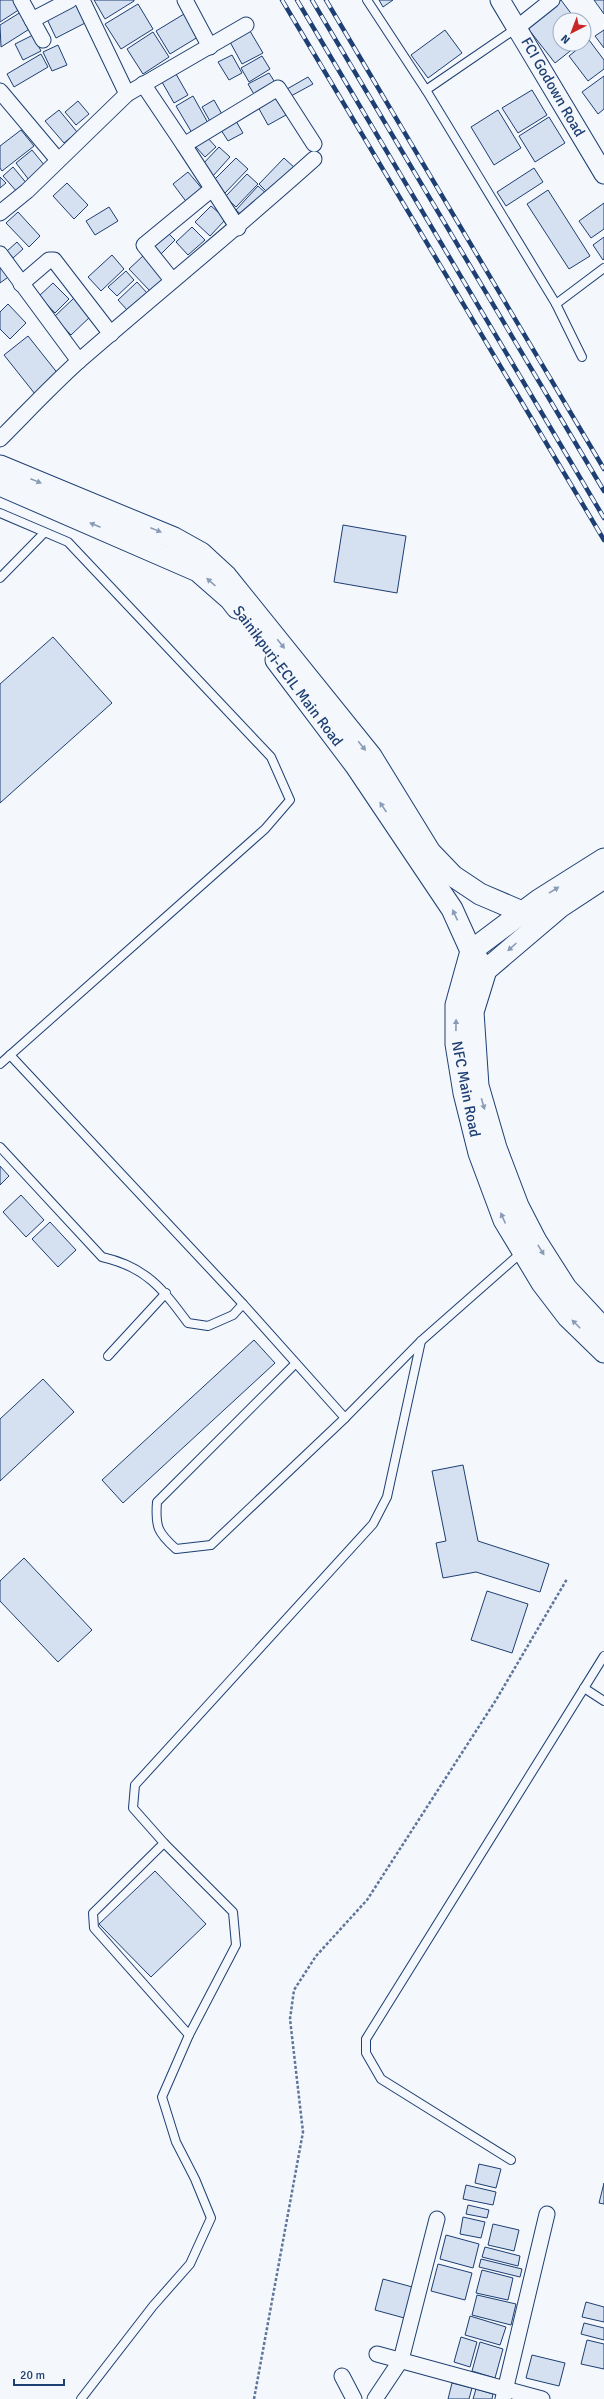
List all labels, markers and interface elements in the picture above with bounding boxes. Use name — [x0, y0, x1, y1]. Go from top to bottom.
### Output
north arrow — [552, 12, 592, 52]
text: N — [558, 32, 573, 46]
street label: FCI Godown Road — [517, 34, 589, 140]
one-way arrow — [31, 478, 43, 484]
one-way arrow — [89, 522, 100, 528]
one-way arrow — [151, 528, 163, 534]
one-way arrow — [206, 577, 216, 587]
street label: Sainikpuri-ECIL Main Road — [229, 602, 347, 750]
one-way arrow — [277, 639, 285, 650]
one-way arrow — [358, 740, 367, 751]
one-way arrow — [380, 801, 387, 813]
one-way arrow — [549, 886, 559, 894]
one-way arrow — [452, 910, 458, 921]
one-way arrow — [506, 943, 517, 952]
one-way arrow — [453, 1018, 459, 1031]
street label: NFC Main Road — [448, 1039, 484, 1139]
one-way arrow — [480, 1098, 486, 1110]
one-way arrow — [500, 1211, 506, 1223]
one-way arrow — [538, 1244, 545, 1256]
one-way arrow — [571, 1319, 581, 1329]
scale bar — [14, 2361, 64, 2387]
text: 20 m — [20, 2368, 45, 2383]

